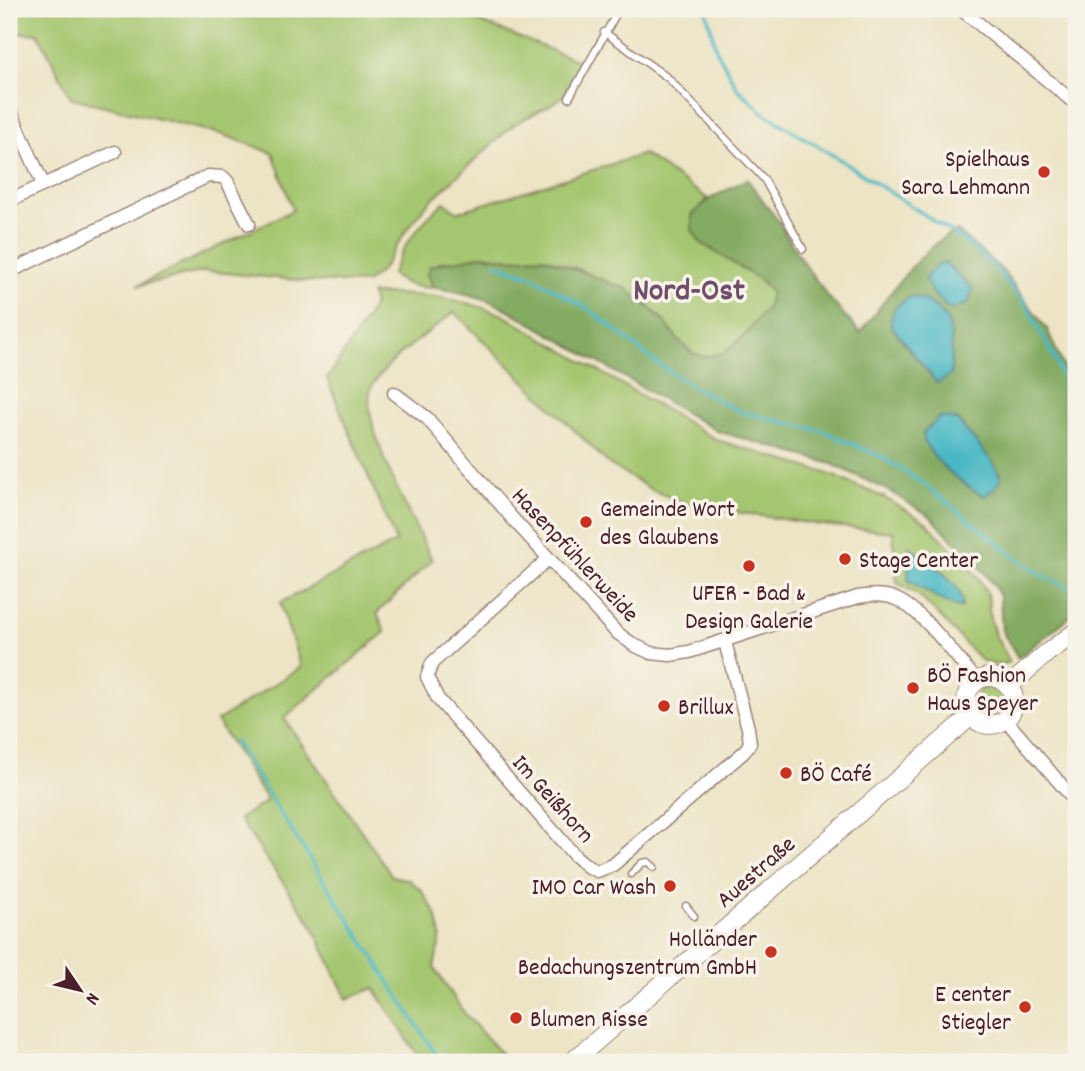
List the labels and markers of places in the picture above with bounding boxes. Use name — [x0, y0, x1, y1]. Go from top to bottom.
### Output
place label: Spielhaus Sara Lehmann — [901, 144, 1030, 206]
marker: Spielhaus Sara Lehmann — [1036, 164, 1052, 180]
place label: Gemeinde Wort des Glaubens — [600, 494, 735, 556]
marker: Gemeinde Wort des Glaubens — [578, 514, 594, 530]
place label: Stage Center — [859, 545, 978, 579]
marker: Stage Center — [837, 551, 853, 567]
marker: UFER - Bad & Design Galerie — [741, 558, 757, 574]
place label: UFER - Bad & Design Galerie — [685, 578, 813, 640]
place label: BÖ Fashion Haus Speyer — [927, 660, 1038, 722]
marker: BÖ Fashion Haus Speyer — [905, 680, 921, 696]
place label: Brillux — [678, 692, 733, 726]
marker: Brillux — [656, 698, 672, 714]
place label: BÖ Café — [800, 759, 872, 793]
marker: BÖ Café — [778, 765, 794, 781]
place label: IMO Car Wash — [532, 872, 656, 906]
marker: IMO Car Wash — [662, 878, 678, 894]
place label: Holländer Bedachungszentrum GmbH — [518, 924, 757, 986]
marker: Holländer Bedachungszentrum GmbH — [763, 944, 779, 960]
place label: E center Stiegler — [935, 979, 1011, 1041]
marker: E center Stiegler — [1017, 999, 1033, 1015]
place label: Blumen Risse — [530, 1004, 648, 1038]
marker: Blumen Risse — [508, 1010, 524, 1026]

